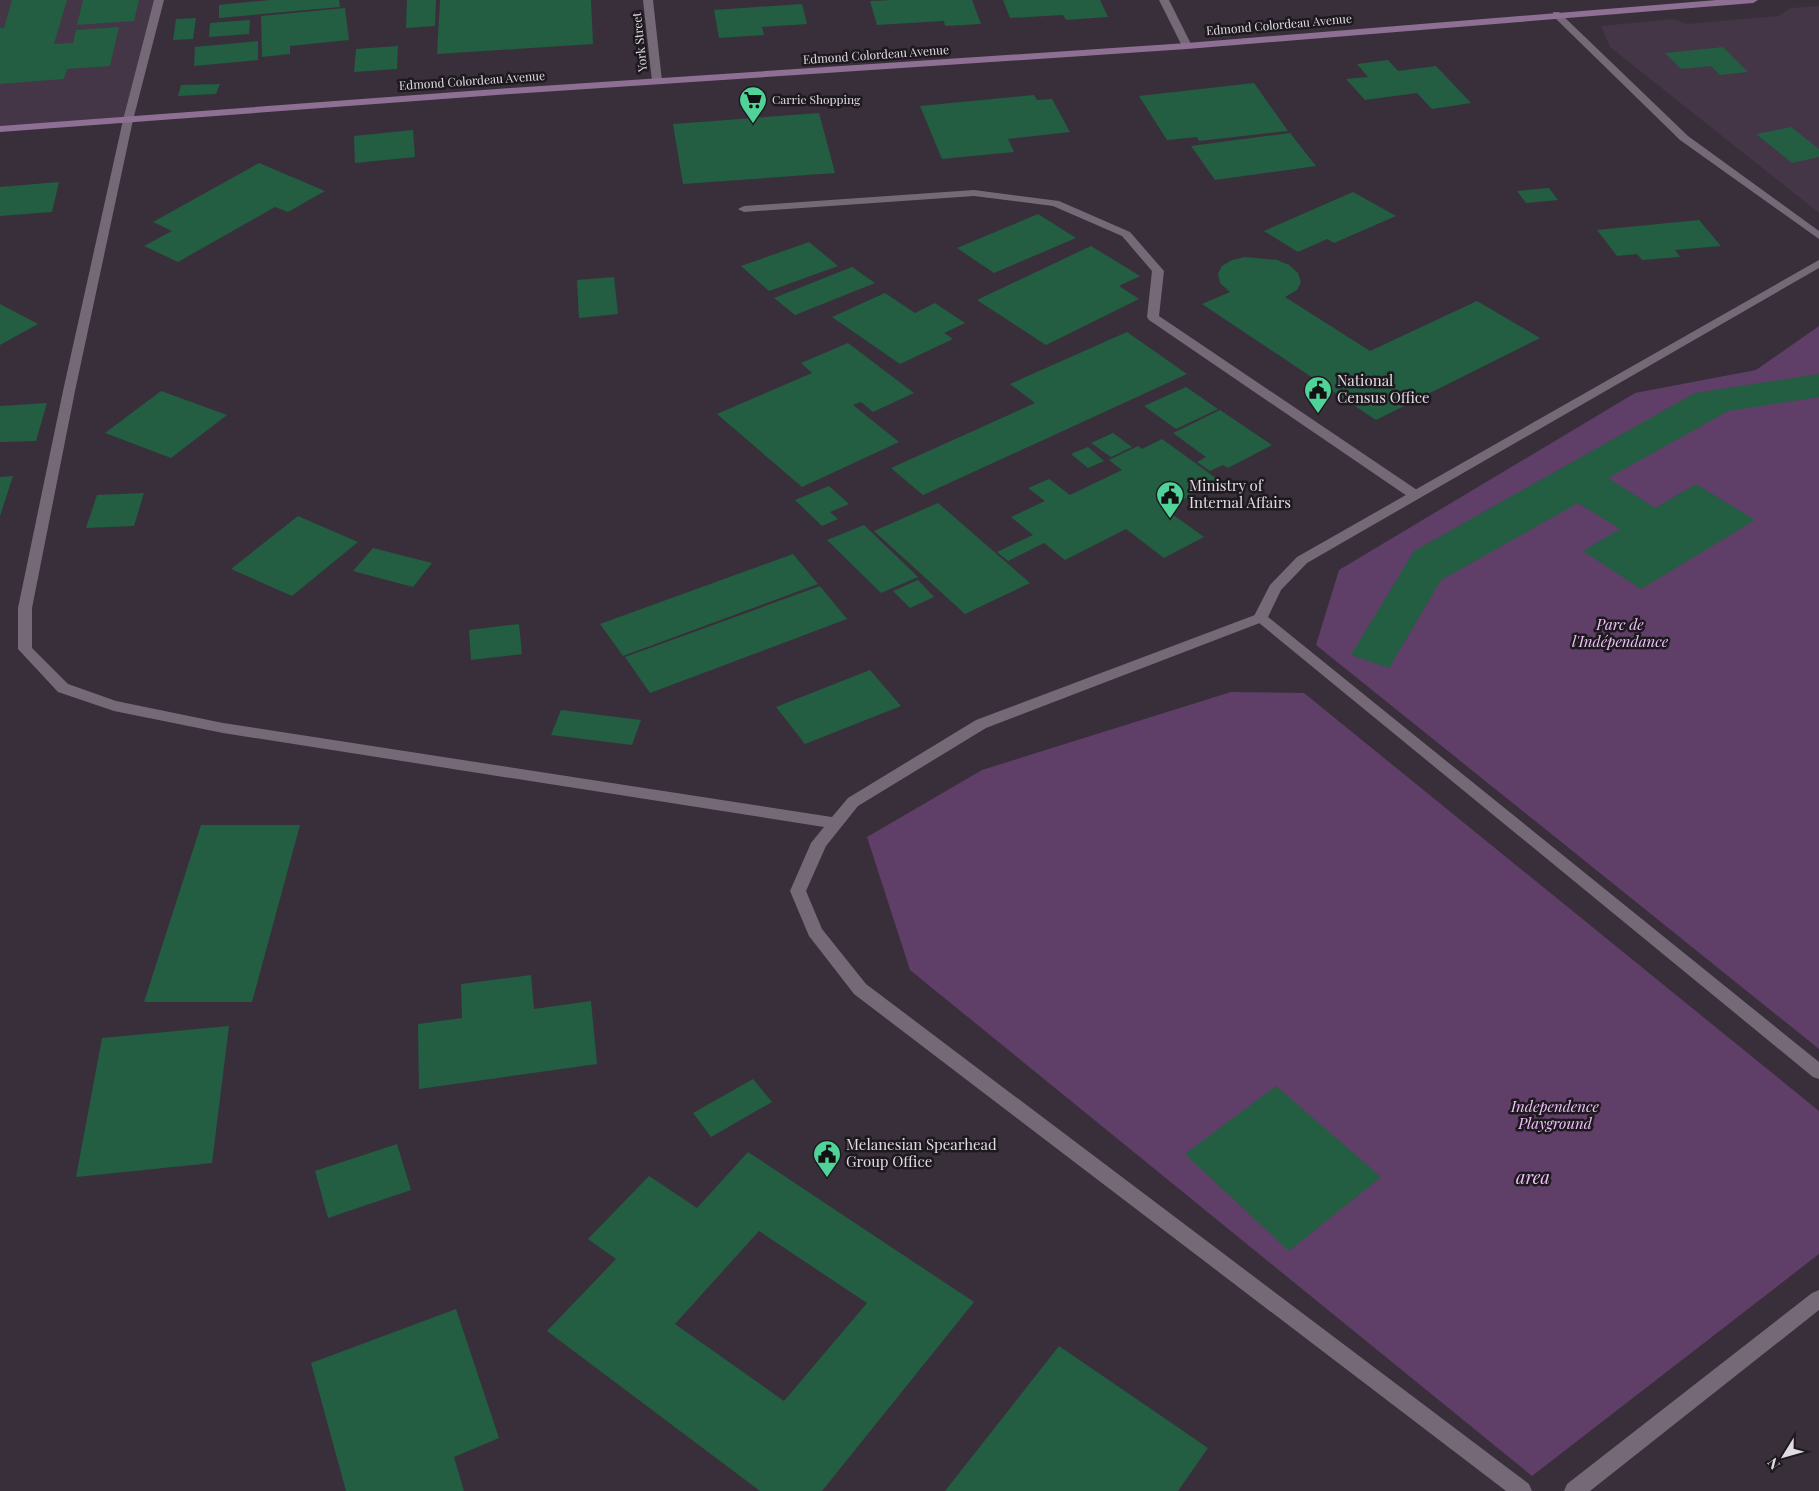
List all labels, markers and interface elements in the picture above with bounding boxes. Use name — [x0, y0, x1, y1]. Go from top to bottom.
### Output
street label: Edmond Colordeau Avenue — [1205, 10, 1353, 38]
street label: York Street — [628, 11, 650, 74]
street label: Edmond Colordeau Avenue — [802, 41, 950, 67]
street label: Edmond Colordeau Avenue — [398, 67, 546, 93]
supermarket icon: Carrie Shopping — [738, 85, 768, 124]
place label: Carrie Shopping — [772, 91, 861, 107]
place label: National Census Office — [1337, 370, 1430, 407]
public building icon: National Census Office — [1303, 375, 1333, 414]
place label: Ministry of Internal Affairs — [1189, 475, 1291, 512]
public building icon: Ministry of Internal Affairs — [1155, 480, 1185, 519]
park label: Parc de l'Indépendance — [1572, 614, 1669, 651]
park label: Independence Playground — [1510, 1096, 1599, 1133]
place label: Melanesian Spearhead Group Office — [846, 1134, 997, 1171]
public building icon: Melanesian Spearhead Group Office — [812, 1139, 842, 1178]
park label: area — [1516, 1165, 1550, 1189]
north arrow — [1759, 1431, 1809, 1481]
text: N — [1763, 1454, 1784, 1474]

